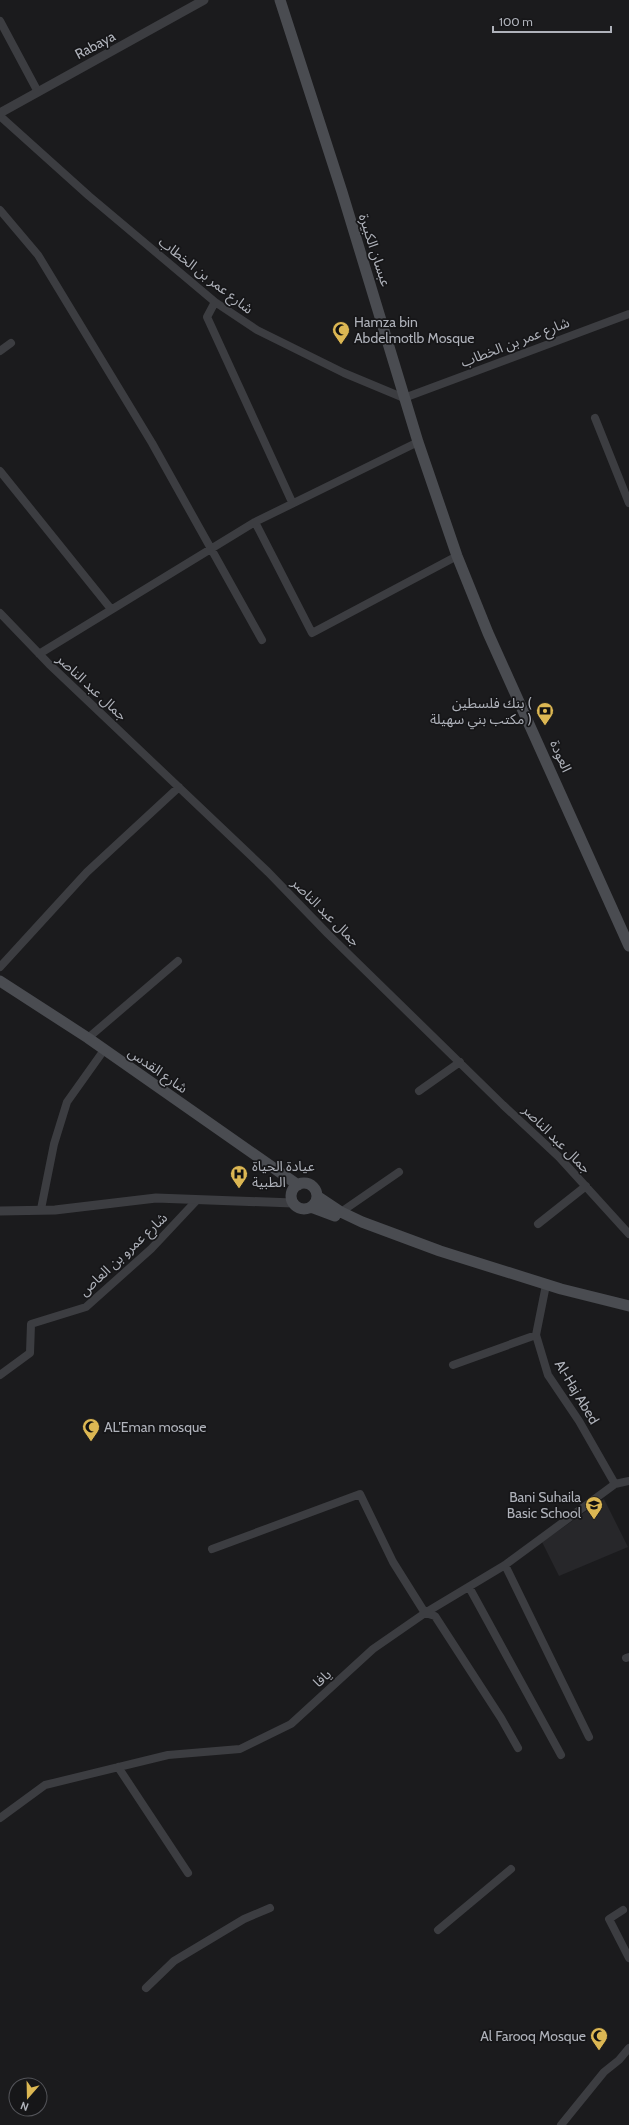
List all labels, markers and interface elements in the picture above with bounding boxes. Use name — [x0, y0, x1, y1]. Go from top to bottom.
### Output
scale bar — [493, 8, 611, 34]
text: 100 m — [499, 14, 533, 29]
street label: Rabaya — [72, 27, 118, 63]
street label: عبسان الكبيرة — [355, 211, 395, 289]
street label: شارع عمر بن الخطاب — [154, 232, 257, 319]
place label: Hamza bin Abdelmotlb Mosque — [354, 313, 474, 347]
street label: شارع عمر بن الخطاب — [458, 313, 573, 373]
mosque icon: Hamza bin Abdelmotlb Mosque — [331, 320, 351, 345]
street label: جمال عبد الناصر — [52, 649, 131, 724]
place label: بنك فلسطين ( مكتب بني سهيلة ) — [430, 694, 532, 730]
bank icon: بنك فلسطين ( مكتب بني سهيلة ) — [535, 701, 555, 726]
street label: العودة — [546, 737, 576, 775]
street label: جمال عبد الناصر — [287, 873, 364, 950]
street label: شارع القدس — [124, 1043, 191, 1099]
street label: جمال عبد الناصر — [518, 1100, 595, 1177]
place label: عيادة الحياة الطبية — [252, 1157, 315, 1191]
hospital icon: عيادة الحياة الطبية — [229, 1164, 249, 1189]
street label: شارع عمرو بن العاص — [75, 1208, 172, 1301]
street label: Al-Haj Abed — [551, 1357, 603, 1427]
mosque icon: AL'Eman mosque — [81, 1417, 101, 1442]
place label: AL'Eman mosque — [104, 1418, 206, 1436]
place label: Bani Suhaila Basic School — [507, 1488, 582, 1522]
school or university icon: Bani Suhaila Basic School — [584, 1495, 604, 1520]
street label: يافا — [309, 1665, 335, 1691]
mosque icon: Al Farooq Mosque — [589, 2026, 609, 2051]
place label: Al Farooq Mosque — [480, 2027, 586, 2045]
north arrow — [8, 2077, 48, 2117]
text: N — [19, 2098, 31, 2114]

